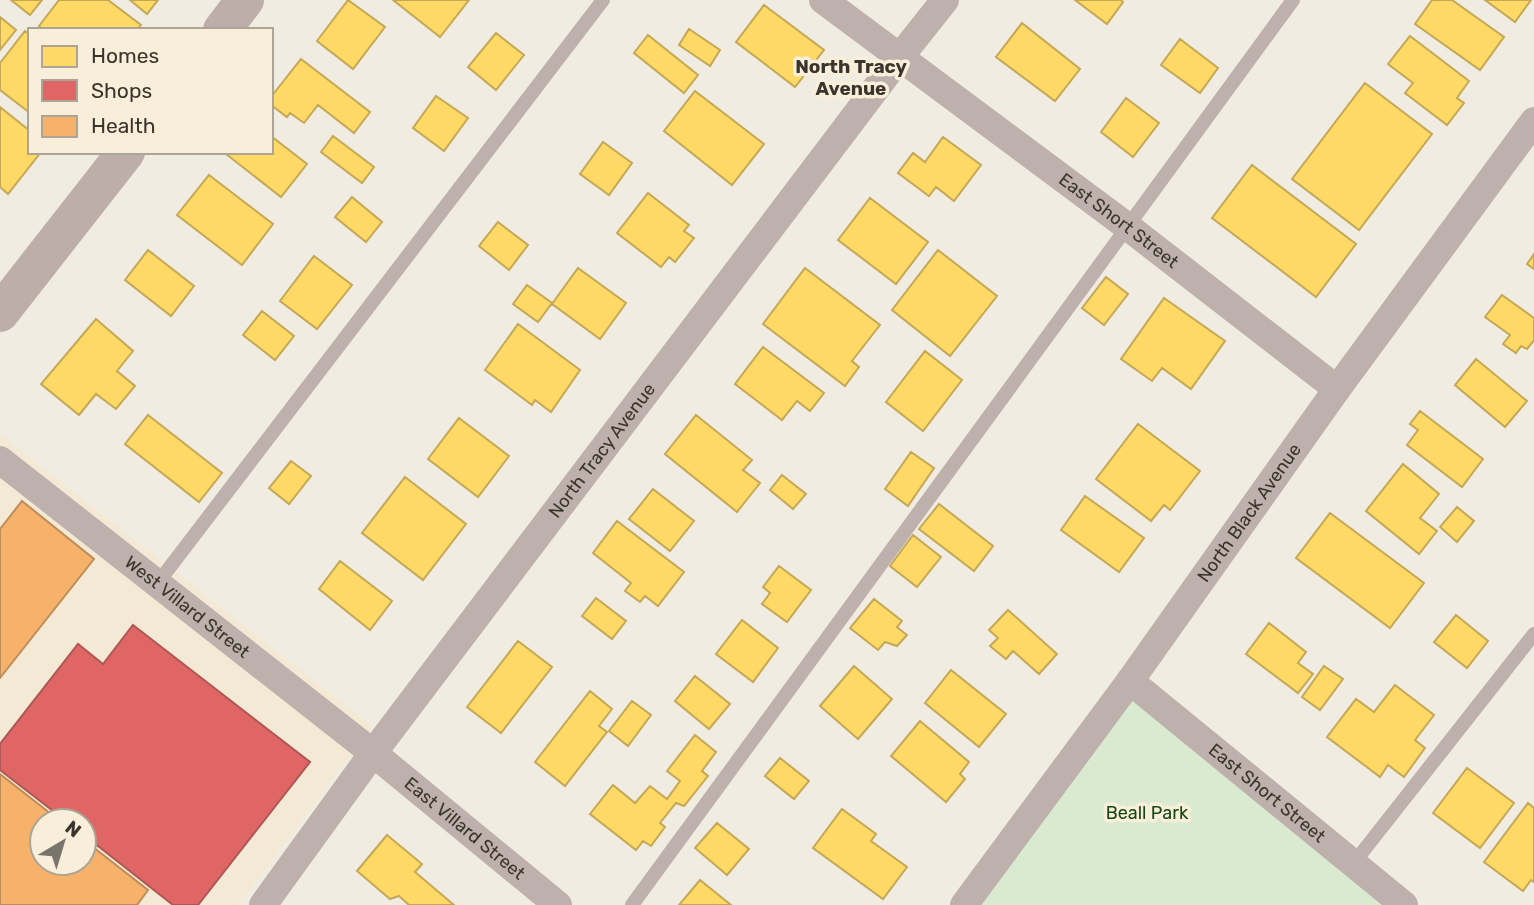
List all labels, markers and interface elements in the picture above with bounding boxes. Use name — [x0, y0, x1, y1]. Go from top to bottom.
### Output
legend — [28, 28, 273, 154]
text: Homes — [91, 43, 159, 68]
district label: North Tracy Avenue — [795, 55, 907, 100]
text: Shops — [91, 78, 152, 103]
text: Health — [91, 113, 155, 138]
street label: East Short Street — [1055, 168, 1183, 273]
street label: North Tracy Avenue — [544, 379, 660, 522]
street label: North Black Avenue — [1193, 439, 1306, 586]
street label: West Villard Street — [120, 551, 254, 663]
street label: East Short Street — [1204, 739, 1330, 847]
street label: East Villard Street — [400, 772, 530, 884]
park label: Beall Park — [1106, 802, 1189, 824]
north arrow — [28, 807, 98, 877]
text: N — [61, 816, 86, 842]

